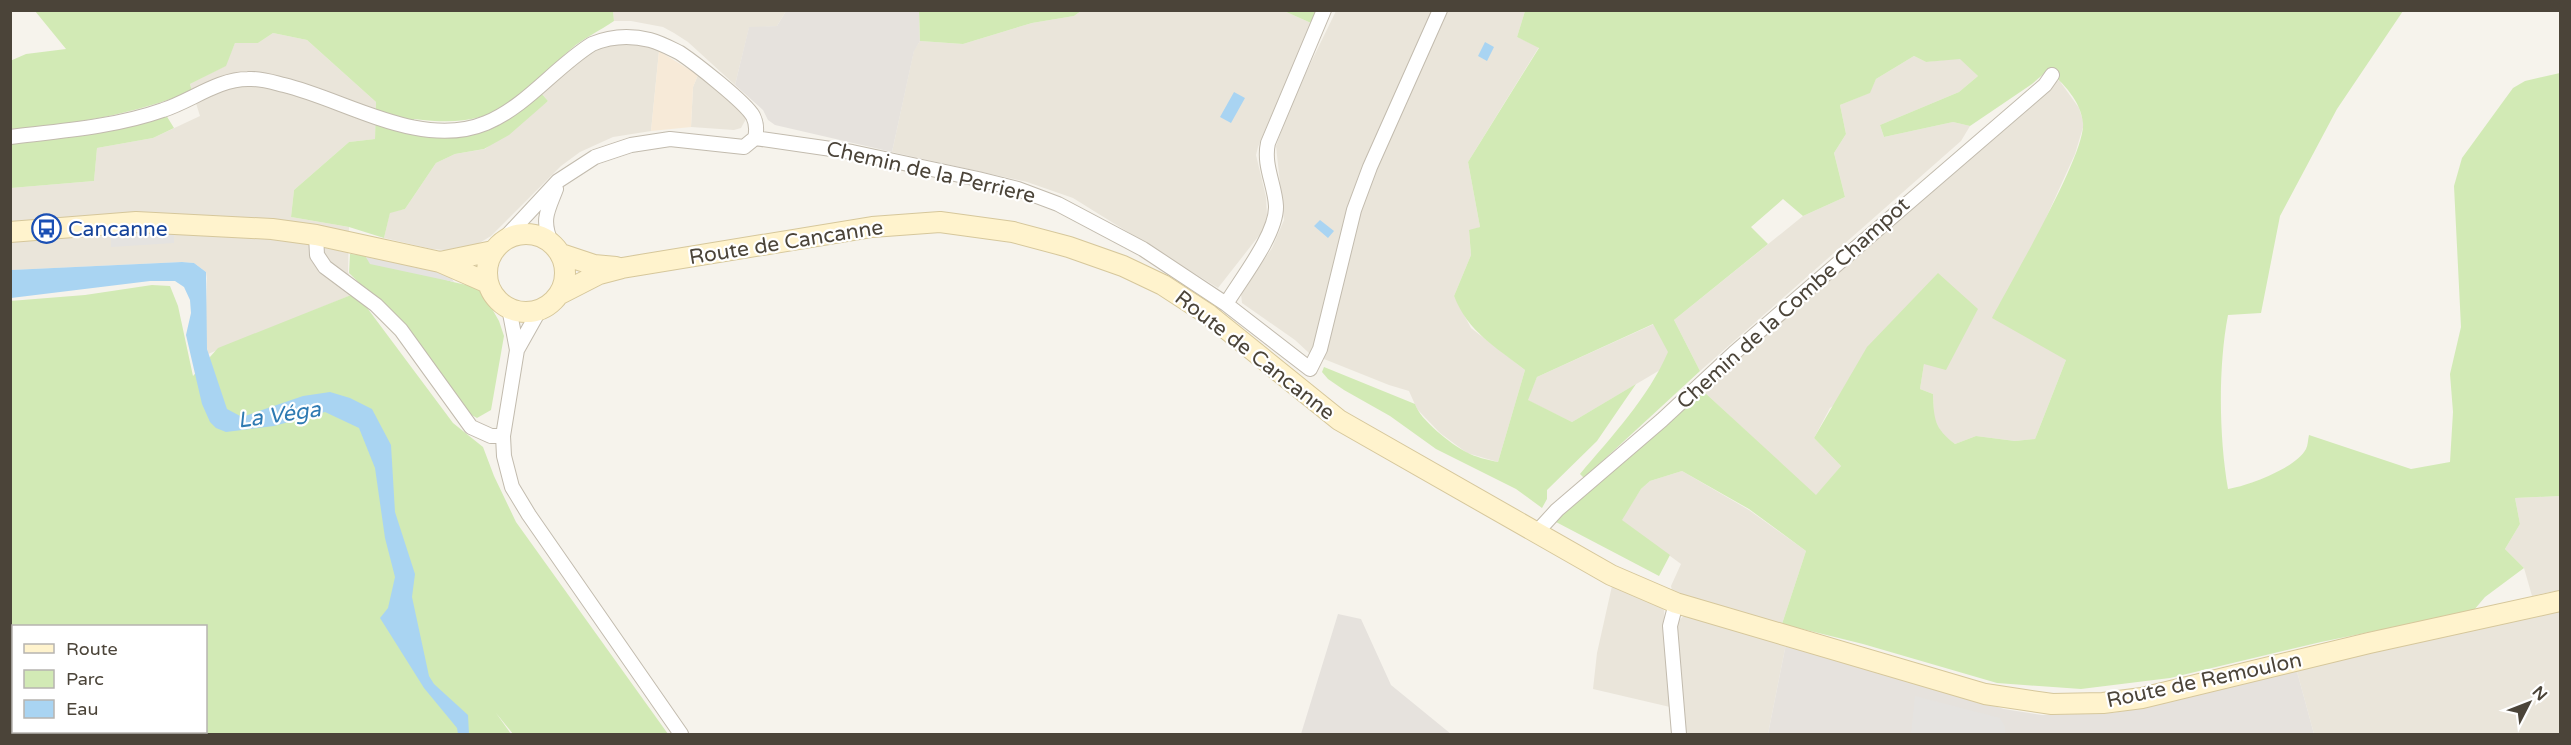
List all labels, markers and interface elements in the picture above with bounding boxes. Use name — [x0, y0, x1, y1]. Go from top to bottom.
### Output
street label: Chemin de la Perriere — [824, 136, 1038, 209]
street label: Chemin de la Combe Champot — [1672, 192, 1915, 415]
bus stop icon: Cancanne — [31, 213, 63, 245]
street label: Route de Cancanne — [687, 215, 885, 270]
place label: Cancanne — [68, 217, 168, 242]
street label: Route de Cancanne — [1170, 285, 1340, 426]
water label: La Véga — [236, 396, 323, 434]
legend — [12, 625, 207, 733]
text: Route — [66, 638, 118, 660]
street label: Route de Remoulon — [2104, 648, 2304, 713]
text: Parc — [66, 668, 104, 690]
north arrow — [2499, 673, 2559, 733]
text: N — [2528, 682, 2551, 705]
text: Eau — [66, 698, 98, 720]

